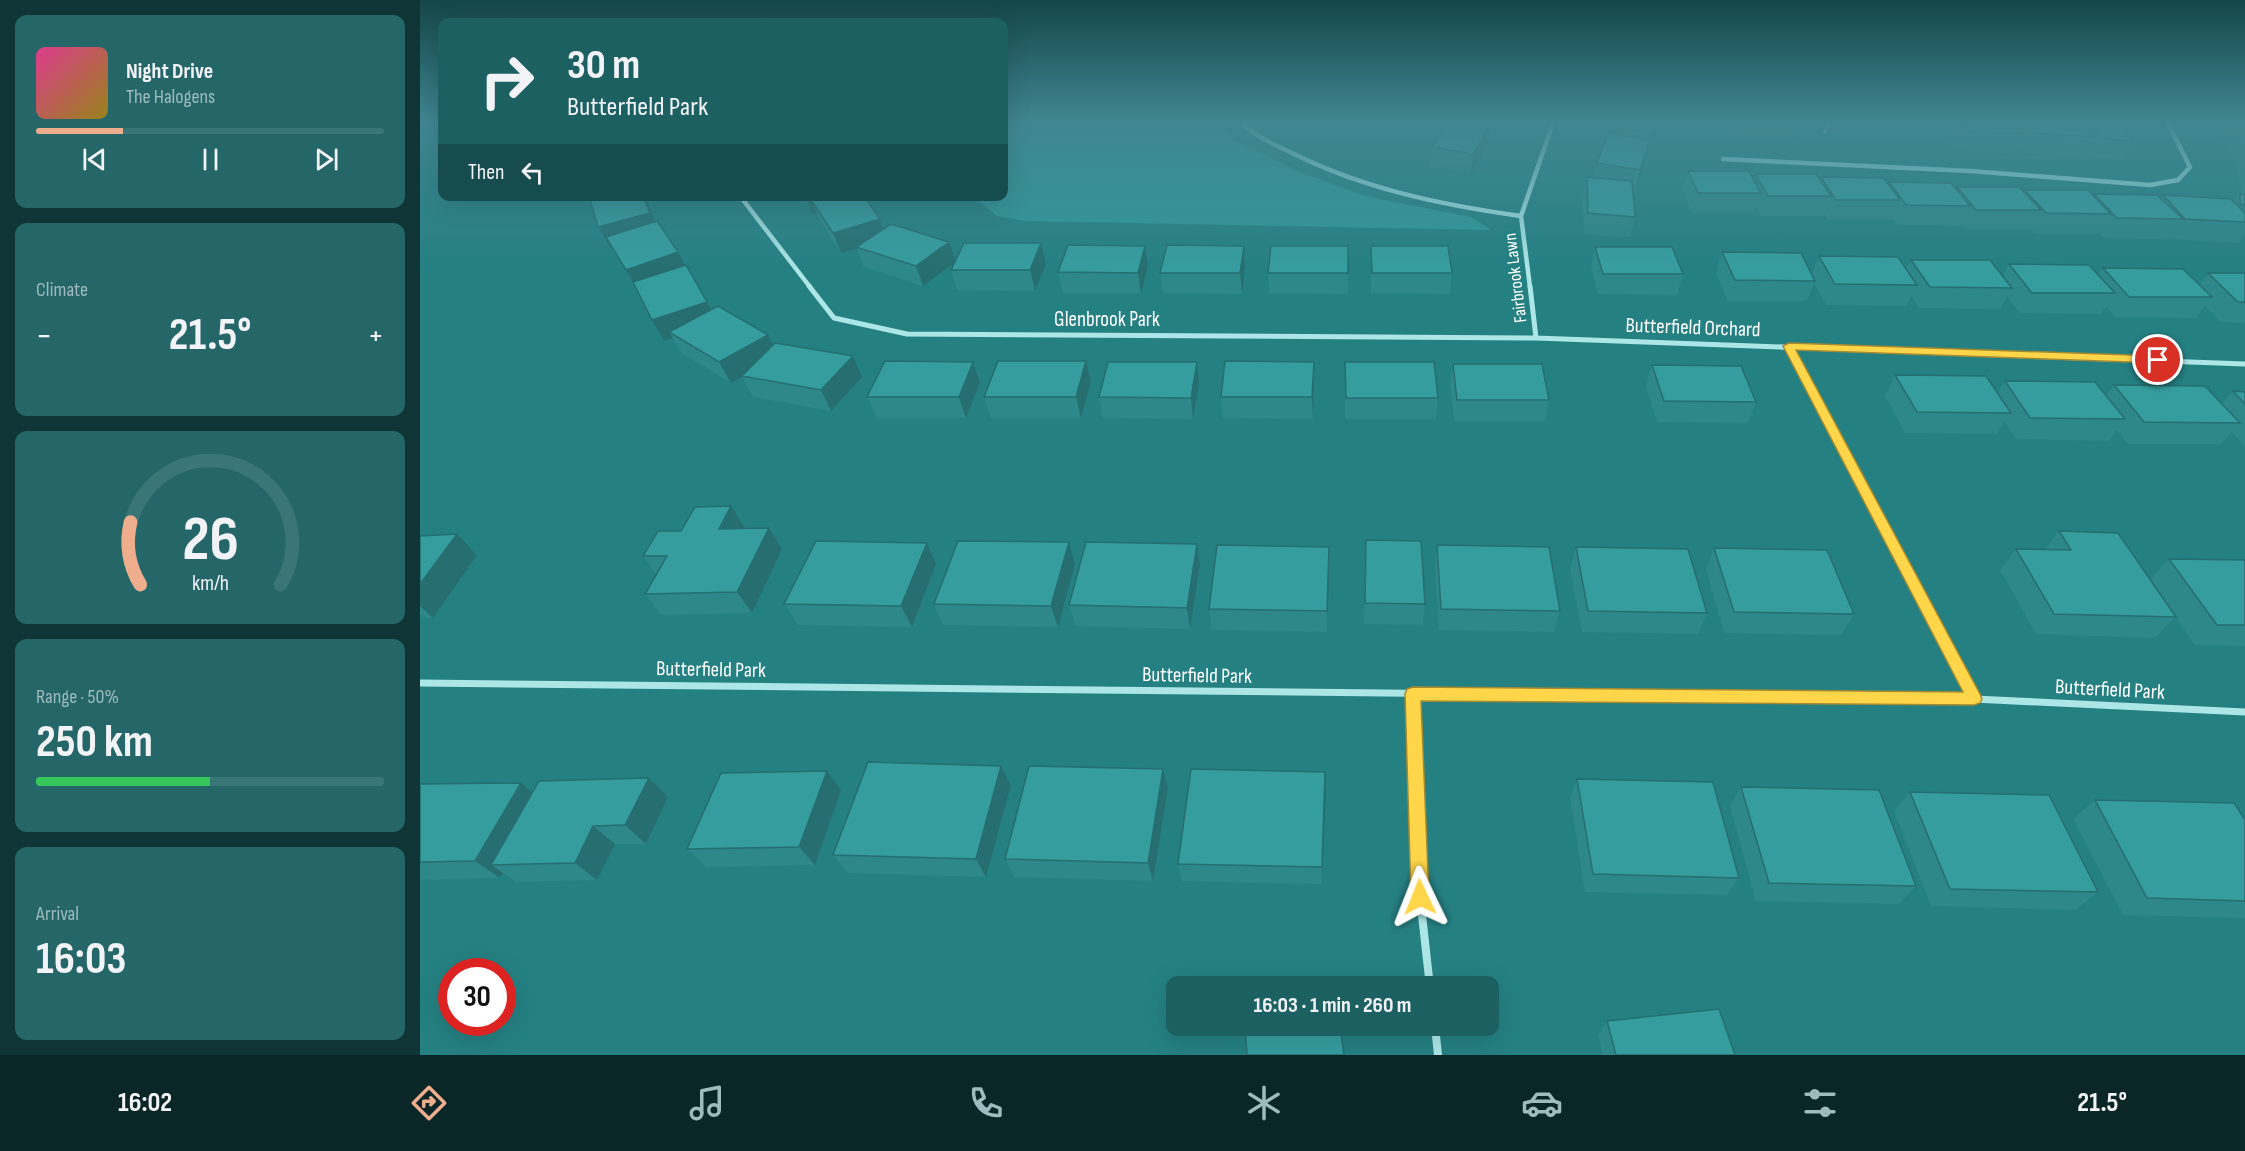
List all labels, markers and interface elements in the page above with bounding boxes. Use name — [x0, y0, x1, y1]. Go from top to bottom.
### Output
text: 30 m — [567, 40, 640, 91]
icon: right — [468, 42, 546, 120]
text: Night Drive — [126, 58, 213, 85]
text: The Halogens — [126, 85, 215, 109]
text: Butterfield Park — [567, 91, 708, 123]
icon: previous — [78, 143, 111, 176]
icon: pause — [194, 143, 227, 176]
icon: next — [310, 143, 343, 176]
icon: left — [516, 156, 549, 189]
text: Then — [468, 159, 504, 186]
street label: Fairbrook Lawn — [1500, 232, 1531, 324]
text: Climate — [36, 278, 88, 302]
street label: Glenbrook Park — [1054, 307, 1160, 332]
text: 21.5° — [169, 308, 251, 363]
street label: Butterfield Orchard — [1625, 313, 1761, 342]
text: − — [36, 316, 52, 356]
text: + — [368, 316, 384, 356]
pin — [2132, 334, 2183, 385]
icon: arrive — [2141, 343, 2174, 376]
text: 26 — [182, 503, 238, 578]
text: km/h — [191, 571, 229, 596]
street label: Butterfield Park — [656, 656, 766, 683]
street label: Butterfield Park — [1142, 662, 1252, 689]
street label: Butterfield Park — [2054, 674, 2165, 705]
text: Range · 50% — [36, 685, 119, 709]
text: 250 km — [36, 715, 153, 770]
position arrow — [1388, 865, 1452, 929]
text: Arrival — [36, 902, 79, 926]
text: 16:03 — [36, 932, 127, 987]
speed limit sign: 30 — [438, 958, 516, 1036]
text: 16:03 · 1 min · 260 m — [1254, 992, 1411, 1019]
icon: directions — [408, 1082, 450, 1124]
icon: music — [686, 1082, 728, 1124]
icon: phone — [965, 1082, 1007, 1124]
icon: climate — [1243, 1082, 1285, 1124]
icon: car — [1521, 1082, 1563, 1124]
icon: filters — [1799, 1082, 1841, 1124]
text: 16:02 — [118, 1087, 172, 1119]
text: 21.5° — [2077, 1087, 2127, 1119]

